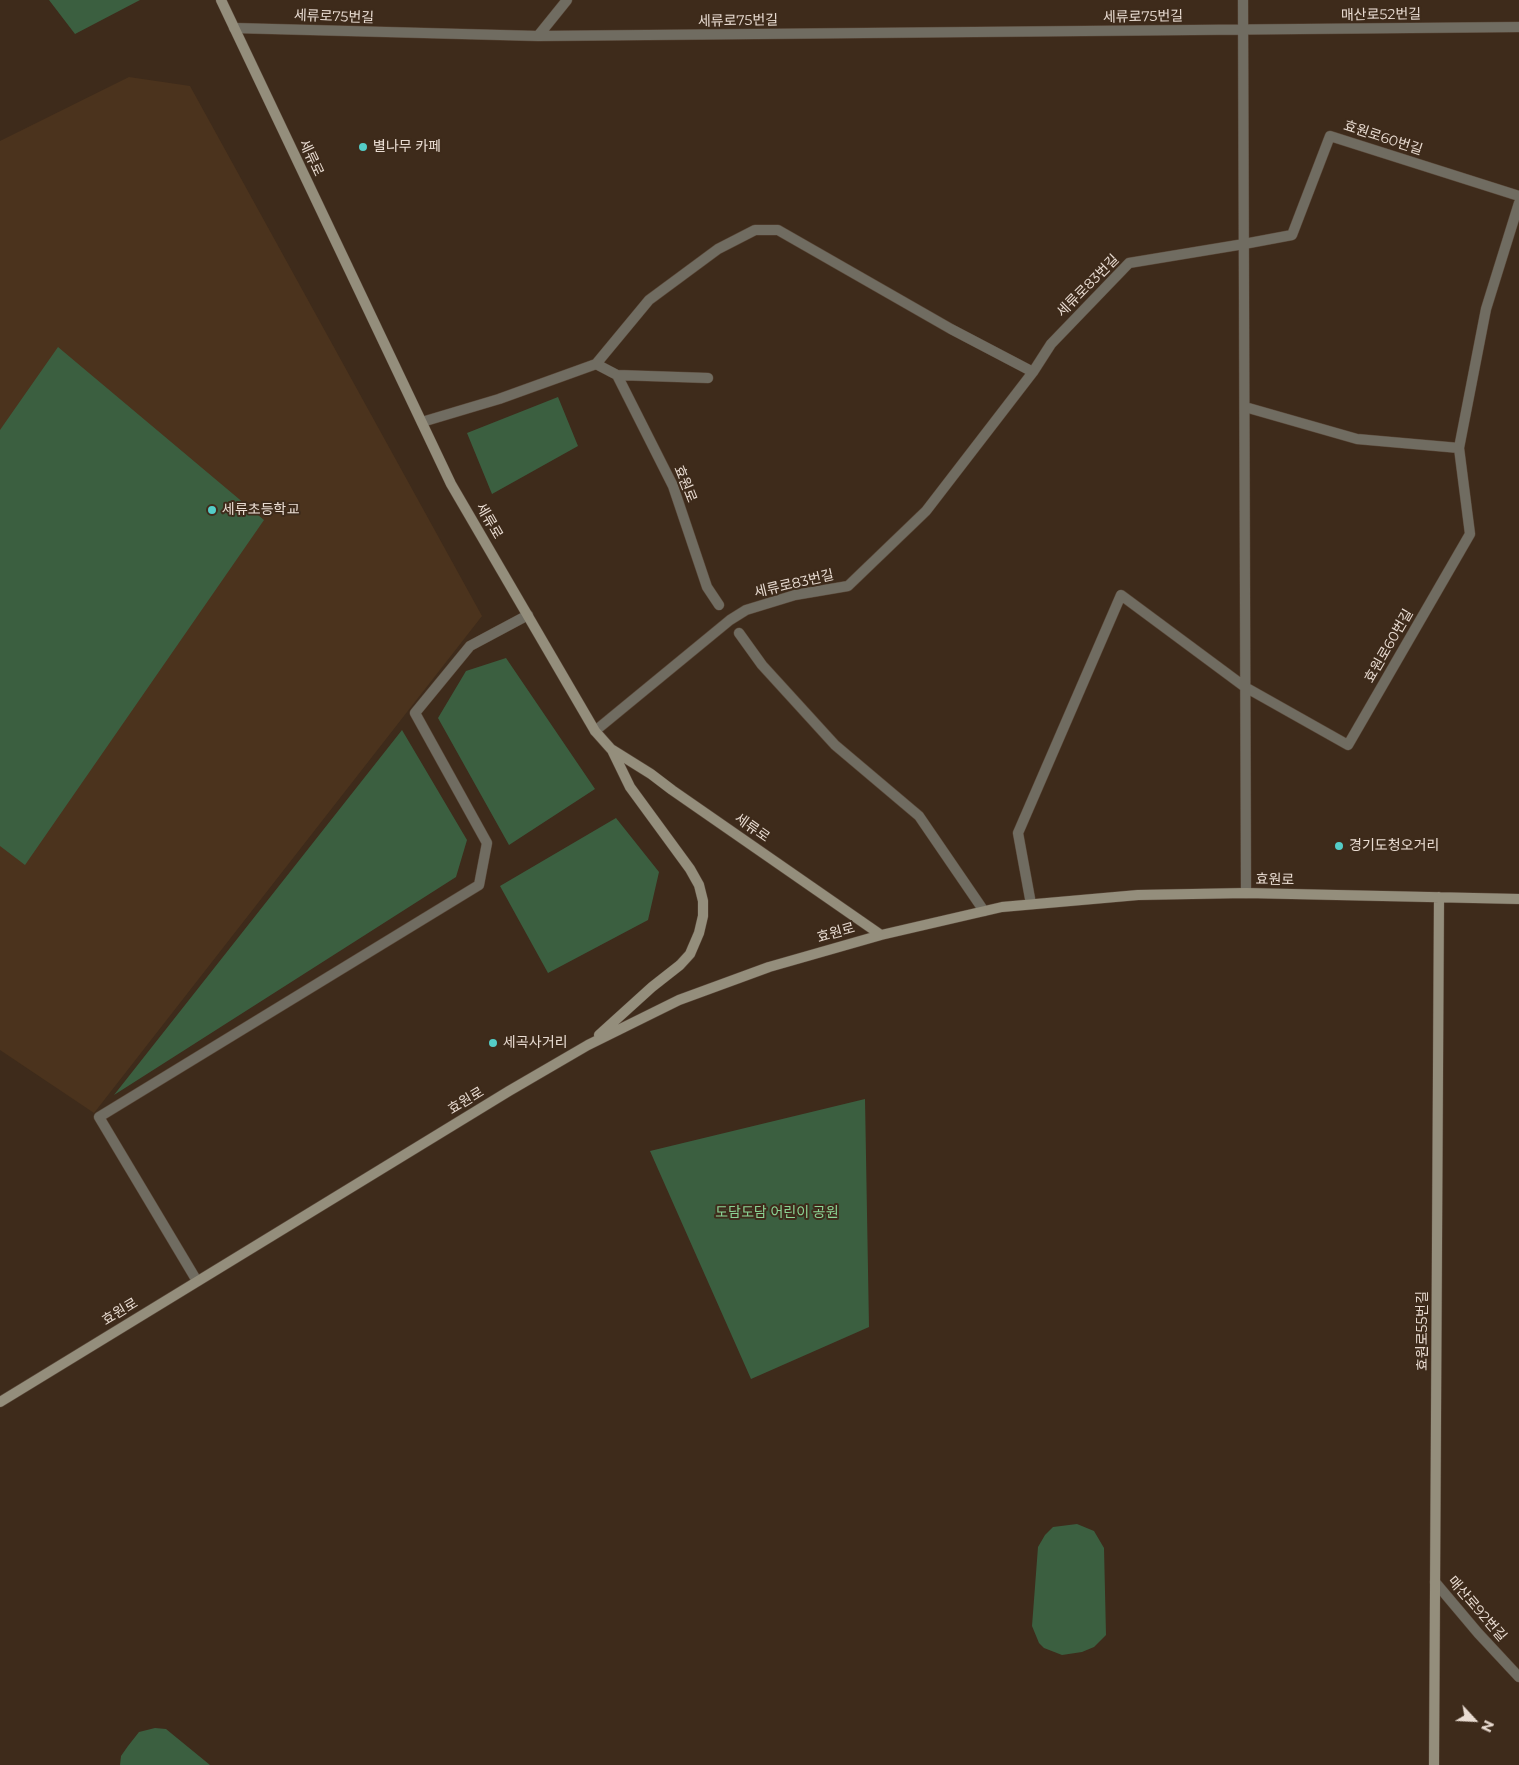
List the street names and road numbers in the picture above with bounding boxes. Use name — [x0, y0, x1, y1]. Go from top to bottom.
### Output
street label: 매산로52번길 — [1341, 6, 1421, 24]
street label: 세류로75번길 — [294, 7, 374, 27]
street label: 세류로75번길 — [1103, 8, 1183, 26]
street label: 세류로75번길 — [698, 12, 778, 30]
street label: 효원로60번길 — [1341, 117, 1425, 159]
street label: 세류로 — [295, 137, 327, 179]
street label: 세류로83번길 — [1053, 251, 1123, 321]
street label: 효원로 — [670, 463, 700, 505]
street label: 세류로 — [472, 500, 506, 542]
street label: 세류로83번길 — [753, 567, 835, 601]
street label: 효원로60번길 — [1361, 606, 1417, 686]
street label: 세류로 — [731, 810, 773, 846]
street label: 효원로 — [1256, 871, 1294, 889]
street label: 효원로 — [815, 920, 857, 946]
street label: 효원로 — [445, 1084, 487, 1118]
street label: 효원로55번길 — [1415, 1291, 1431, 1371]
street label: 효원로 — [99, 1295, 141, 1329]
street label: 매산로92번길 — [1444, 1573, 1510, 1645]

